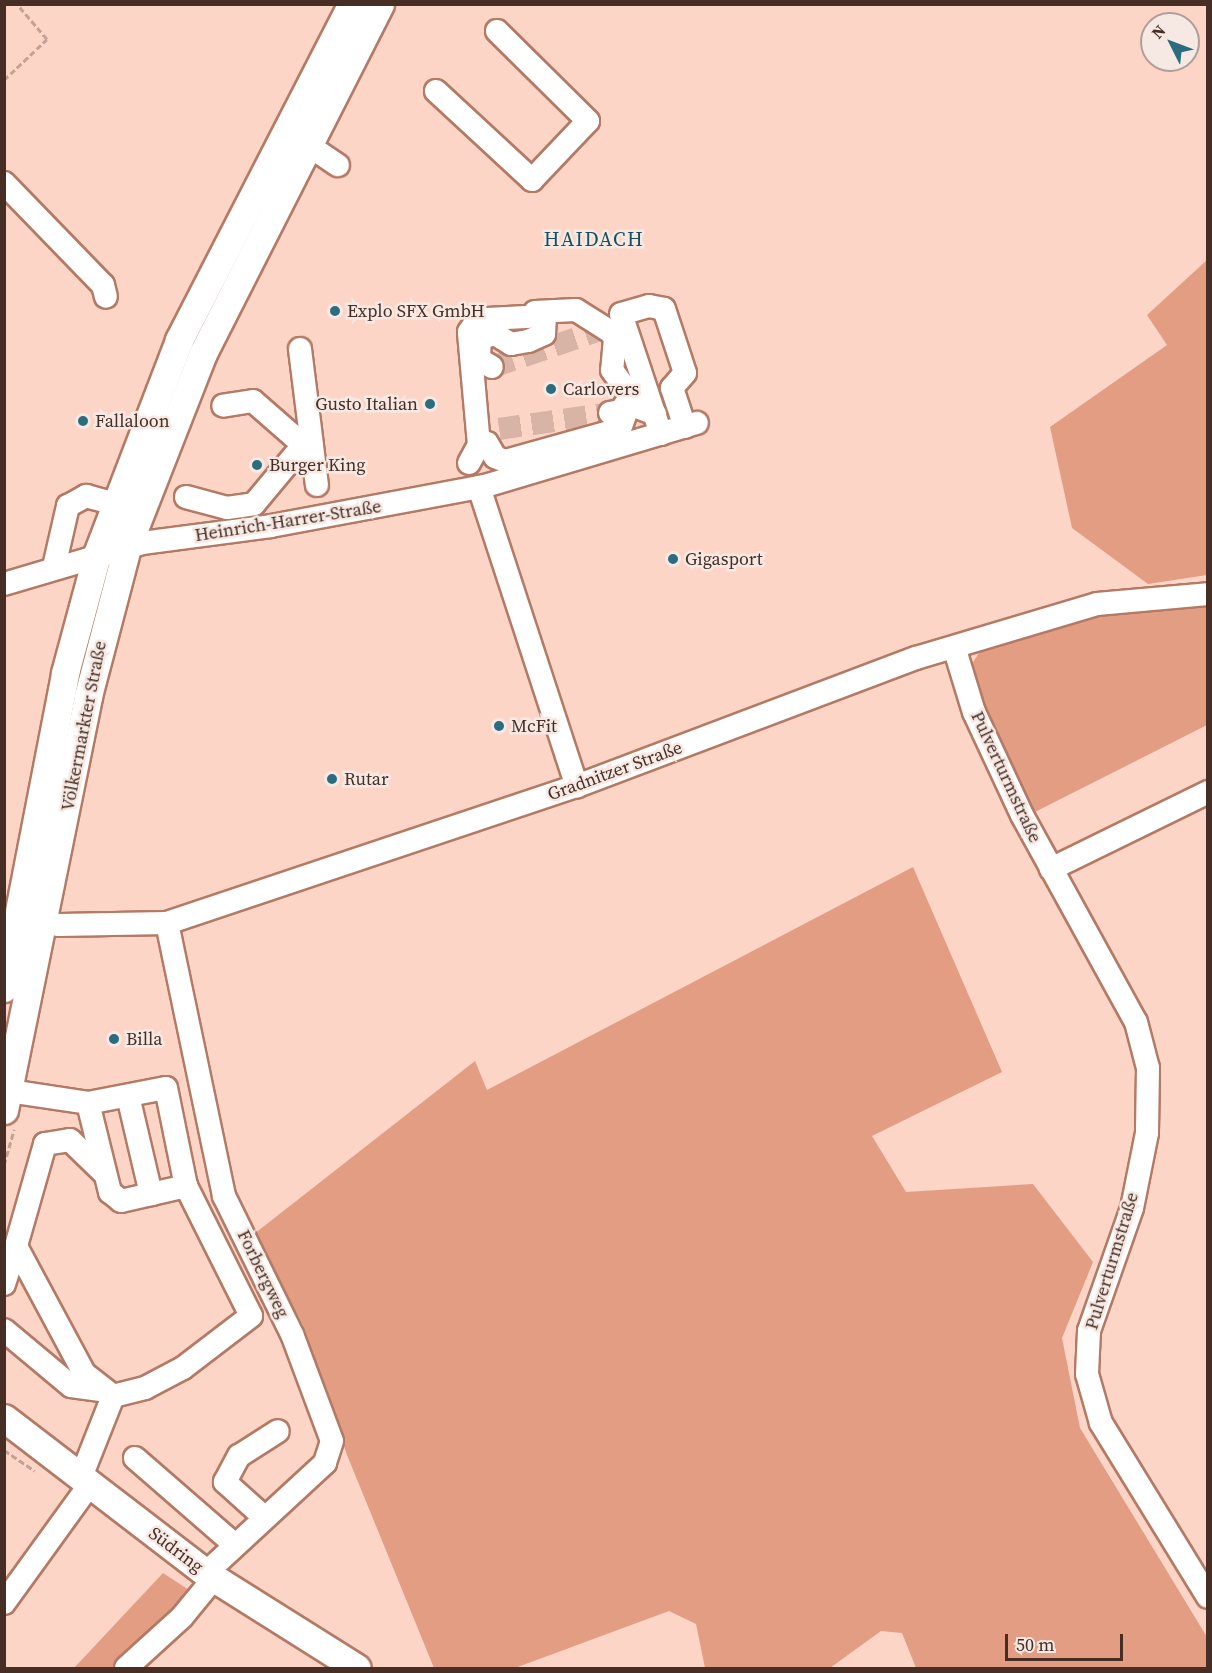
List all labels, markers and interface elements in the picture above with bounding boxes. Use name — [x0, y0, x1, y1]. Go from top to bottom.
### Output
north arrow — [1140, 12, 1200, 72]
text: N — [1146, 20, 1170, 43]
district label: HAIDACH — [544, 227, 644, 251]
place label: Explo SFX GmbH — [347, 300, 485, 322]
marker: Explo SFX GmbH — [328, 304, 342, 318]
place label: Carlovers — [563, 378, 639, 400]
marker: Carlovers — [544, 382, 558, 396]
place label: Gusto Italian — [315, 393, 418, 415]
marker: Gusto Italian — [423, 397, 437, 411]
place label: Fallaloon — [95, 410, 170, 432]
marker: Fallaloon — [76, 414, 90, 428]
place label: Burger King — [269, 454, 366, 476]
marker: Burger King — [250, 458, 264, 472]
street label: Heinrich-Harrer-Straße — [193, 496, 383, 546]
place label: Gigasport — [685, 548, 763, 570]
marker: Gigasport — [666, 552, 680, 566]
street label: Völkermarkter Straße — [57, 639, 111, 813]
street label: Pulverturmstraße — [966, 708, 1046, 846]
place label: McFit — [511, 715, 557, 737]
marker: McFit — [492, 719, 506, 733]
street label: Gradnitzer Straße — [545, 737, 685, 805]
place label: Rutar — [344, 768, 389, 790]
marker: Rutar — [325, 772, 339, 786]
place label: Billa — [126, 1028, 162, 1050]
marker: Billa — [107, 1032, 121, 1046]
street label: Pulverturmstraße — [1081, 1190, 1143, 1332]
street label: Forbergweg — [232, 1226, 294, 1322]
street label: Südring — [144, 1522, 208, 1578]
scale bar — [1008, 1622, 1126, 1660]
text: 50 m — [1016, 1632, 1054, 1657]

